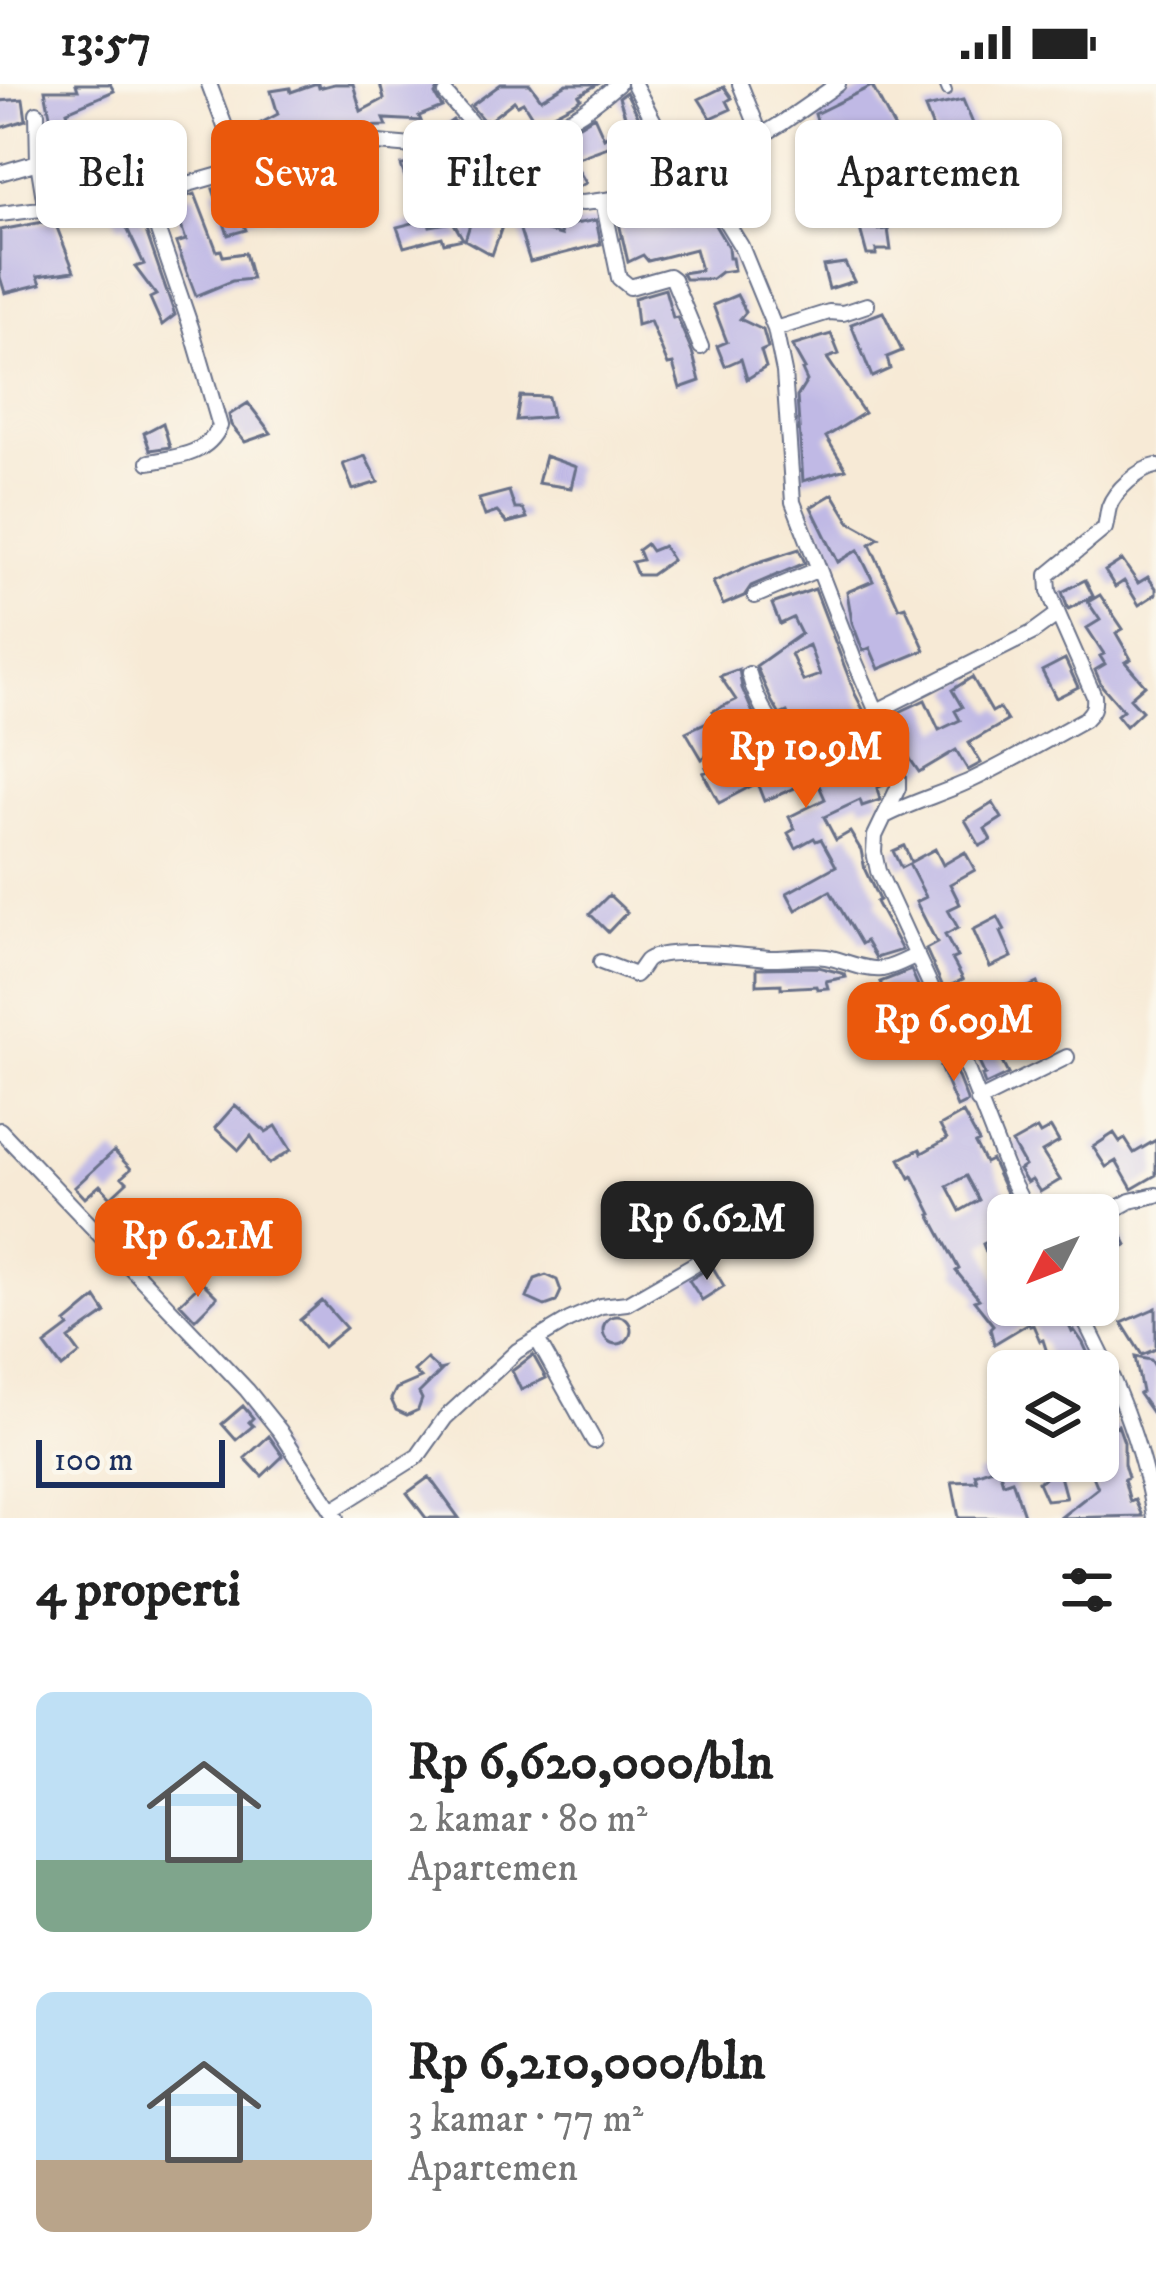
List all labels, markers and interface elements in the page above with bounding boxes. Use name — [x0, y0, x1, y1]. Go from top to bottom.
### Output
text: 13:57 — [60, 14, 151, 70]
chip: Beli — [36, 120, 187, 228]
chip: Sewa — [211, 120, 379, 228]
chip: Filter — [403, 120, 583, 228]
chip: Baru — [607, 120, 771, 228]
chip: Apartemen — [795, 120, 1062, 228]
pin: Rp 10.9M — [682, 709, 930, 811]
text: Rp 10.9M — [729, 723, 883, 772]
pin: Rp 6.09M — [830, 982, 1078, 1084]
text: Rp 6.09M — [874, 996, 1034, 1045]
pin: Rp 6.62M — [583, 1181, 831, 1283]
north arrow — [987, 1194, 1119, 1326]
map controls — [987, 1194, 1119, 1482]
text: Rp 6.62M — [628, 1195, 786, 1244]
pin: Rp 6.21M — [74, 1198, 322, 1300]
text: Rp 6.21M — [122, 1212, 274, 1261]
button: layers — [987, 1350, 1119, 1482]
scale bar — [36, 1434, 225, 1487]
text: 100 m — [54, 1440, 133, 1481]
icon: filters — [1054, 1557, 1120, 1623]
text: 4 properti — [36, 1558, 241, 1622]
text: Rp 6,620,000/bln — [408, 1731, 773, 1795]
icon: home — [132, 1740, 276, 1884]
text: 2 kamar · 80 m² — [408, 1795, 648, 1844]
text: Apartemen — [408, 1844, 578, 1893]
text: Rp 6,210,000/bln — [408, 2031, 765, 2095]
icon: home — [132, 2040, 276, 2184]
text: 3 kamar · 77 m² — [408, 2095, 644, 2144]
text: Apartemen — [408, 2144, 578, 2193]

